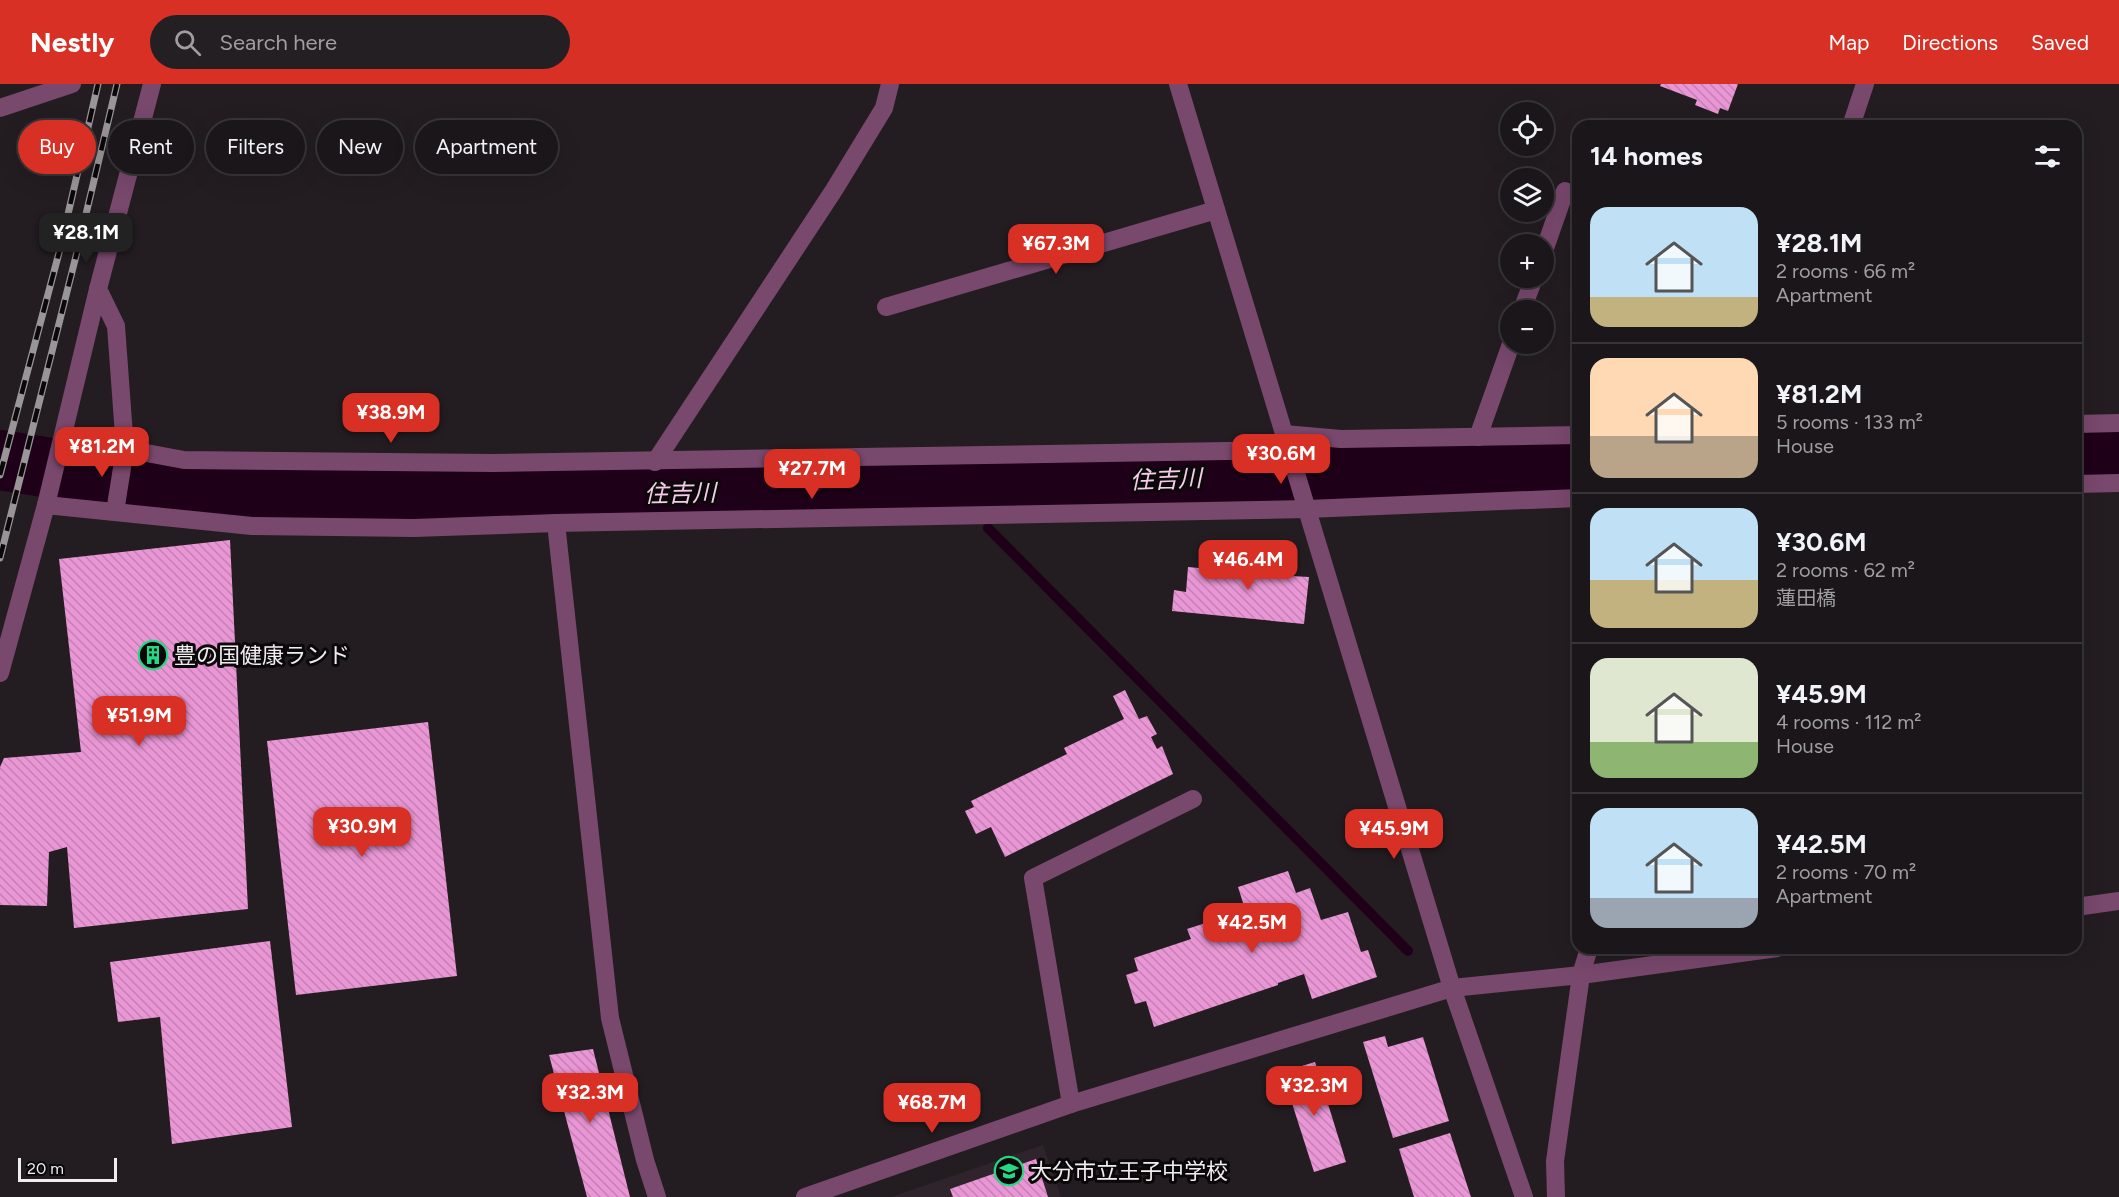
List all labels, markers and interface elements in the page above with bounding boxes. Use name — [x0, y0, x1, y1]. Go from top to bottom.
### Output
search box — [150, 15, 570, 69]
text: Nestly — [30, 25, 114, 59]
icon: search — [171, 26, 204, 59]
text: Search here — [219, 29, 337, 56]
text: Map — [1828, 30, 1869, 55]
text: Directions — [1902, 30, 1998, 55]
text: Saved — [2031, 30, 2089, 55]
map controls — [1500, 102, 1554, 354]
button: locate — [1500, 102, 1554, 156]
chip: Buy — [18, 120, 96, 174]
chip: Rent — [108, 120, 194, 174]
chip: Filters — [206, 120, 305, 174]
chip: New — [317, 120, 403, 174]
chip: Apartment — [415, 120, 558, 174]
text: 14 homes — [1590, 140, 1703, 172]
icon: filters — [2031, 140, 2064, 173]
button: layers — [1500, 168, 1554, 222]
pin: ¥28.1M — [37, 213, 135, 264]
text: ¥28.1M — [53, 220, 119, 244]
pin: ¥67.3M — [1007, 224, 1105, 275]
text: ¥28.1M — [1776, 227, 1862, 259]
text: ¥67.3M — [1022, 231, 1090, 255]
icon: home — [1638, 231, 1710, 303]
button: + — [1500, 234, 1554, 288]
text: 2 rooms · 66 m² — [1776, 259, 1915, 283]
text: Apartment — [1776, 283, 1873, 307]
button: − — [1500, 300, 1554, 354]
text: ¥81.2M — [1776, 378, 1862, 410]
icon: home — [1638, 382, 1710, 454]
pin: ¥38.9M — [342, 393, 440, 444]
text: ¥38.9M — [357, 400, 425, 424]
text: 5 rooms · 133 m² — [1776, 410, 1923, 434]
pin: ¥81.2M — [53, 427, 151, 478]
text: ¥81.2M — [69, 434, 135, 458]
pin: ¥30.6M — [1232, 434, 1330, 485]
text: House — [1776, 434, 1834, 458]
text: ¥30.6M — [1246, 441, 1316, 465]
pin: ¥27.7M — [763, 449, 861, 500]
text: ¥27.7M — [778, 456, 846, 480]
water label: 住吉川 — [1130, 463, 1205, 495]
water label: 住吉川 — [644, 478, 719, 508]
text: ¥30.6M — [1776, 526, 1867, 558]
icon: home — [1638, 532, 1710, 604]
pin: ¥46.4M — [1199, 540, 1297, 591]
text: ¥46.4M — [1213, 547, 1283, 571]
text: 2 rooms · 62 m² — [1776, 558, 1915, 582]
text: 蓮田橋 — [1776, 586, 1836, 610]
building icon: 豊の国健康ランド — [137, 639, 169, 671]
place label: 豊の国健康ランド — [174, 642, 350, 669]
text: ¥45.9M — [1776, 678, 1867, 710]
icon: home — [1638, 682, 1710, 754]
pin: ¥51.9M — [90, 696, 188, 747]
text: ¥51.9M — [106, 703, 172, 727]
text: 4 rooms · 112 m² — [1776, 710, 1922, 734]
text: House — [1776, 734, 1834, 758]
pin: ¥30.9M — [313, 807, 411, 858]
pin: ¥45.9M — [1345, 809, 1443, 860]
text: ¥30.9M — [327, 814, 397, 838]
text: ¥45.9M — [1359, 816, 1429, 840]
text: ¥42.5M — [1776, 828, 1867, 860]
icon: home — [1638, 832, 1710, 904]
text: 2 rooms · 70 m² — [1776, 860, 1916, 884]
text: Apartment — [1776, 884, 1873, 908]
pin: ¥42.5M — [1203, 903, 1301, 954]
text: ¥42.5M — [1217, 910, 1287, 934]
pin: ¥32.3M — [1265, 1066, 1363, 1117]
pin: ¥32.3M — [541, 1073, 639, 1124]
text: ¥32.3M — [1280, 1073, 1348, 1097]
text: ¥32.3M — [556, 1080, 624, 1104]
pin: ¥68.7M — [883, 1083, 981, 1134]
text: ¥68.7M — [898, 1090, 966, 1114]
scale bar — [18, 1155, 117, 1182]
school or university icon: 大分市立王子中学校 — [993, 1155, 1025, 1187]
place label: 大分市立王子中学校 — [1030, 1158, 1228, 1185]
text: 20 m — [27, 1159, 64, 1178]

